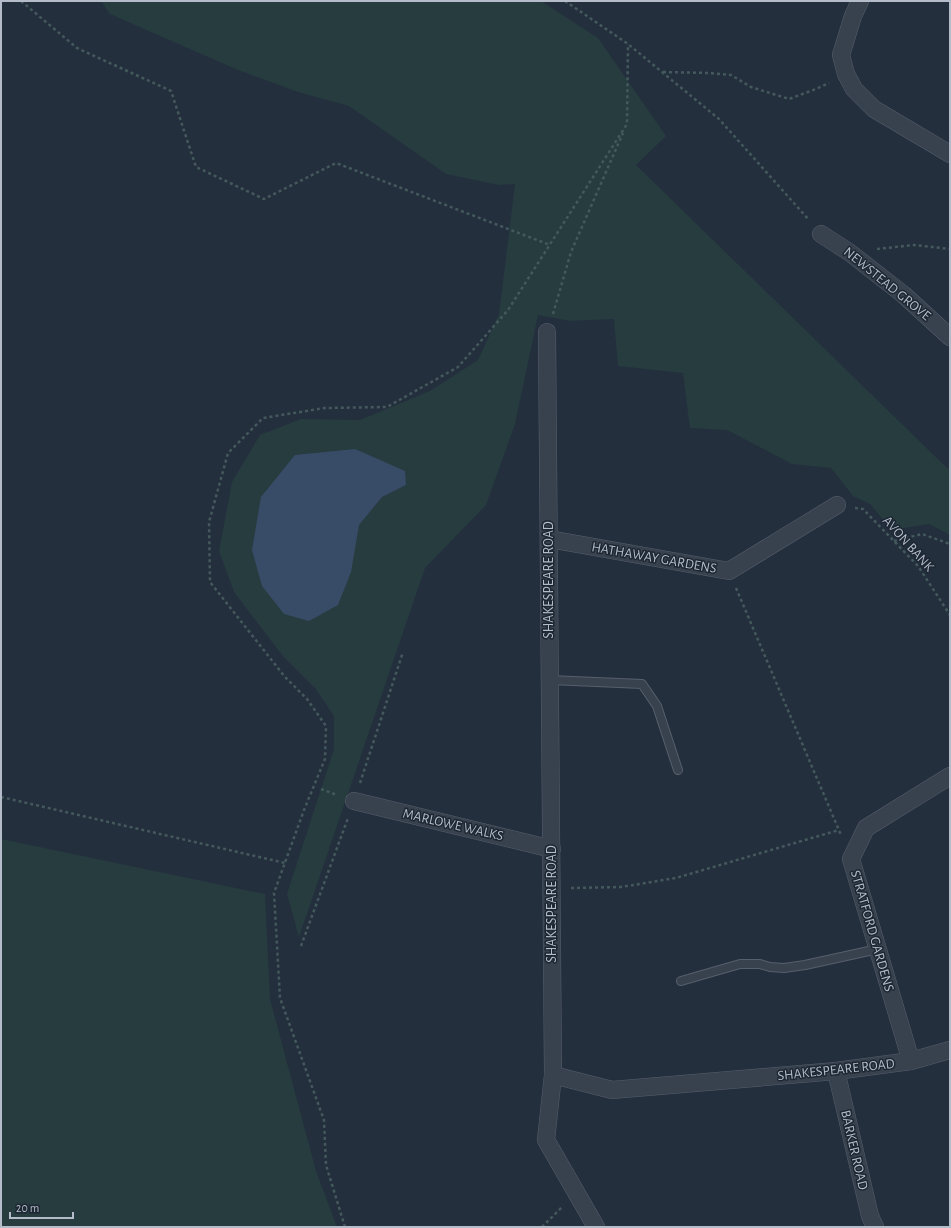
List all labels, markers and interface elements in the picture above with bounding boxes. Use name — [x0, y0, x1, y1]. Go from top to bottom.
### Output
street label: NEWSTEAD GROVE — [841, 245, 933, 323]
street label: AVON BANK — [880, 514, 937, 575]
street label: SHAKESPEARE ROAD — [542, 521, 556, 639]
street label: HATHAWAY GARDENS — [590, 540, 718, 576]
street label: MARLOWE WALKS — [401, 807, 505, 843]
street label: SHAKESPEARE ROAD — [545, 845, 559, 963]
street label: STRATFORD GARDENS — [848, 869, 896, 993]
street label: SHAKESPEARE ROAD — [777, 1057, 895, 1083]
street label: BARKER ROAD — [838, 1109, 870, 1191]
scale bar — [10, 1194, 73, 1220]
text: 20 m — [16, 1202, 39, 1214]

